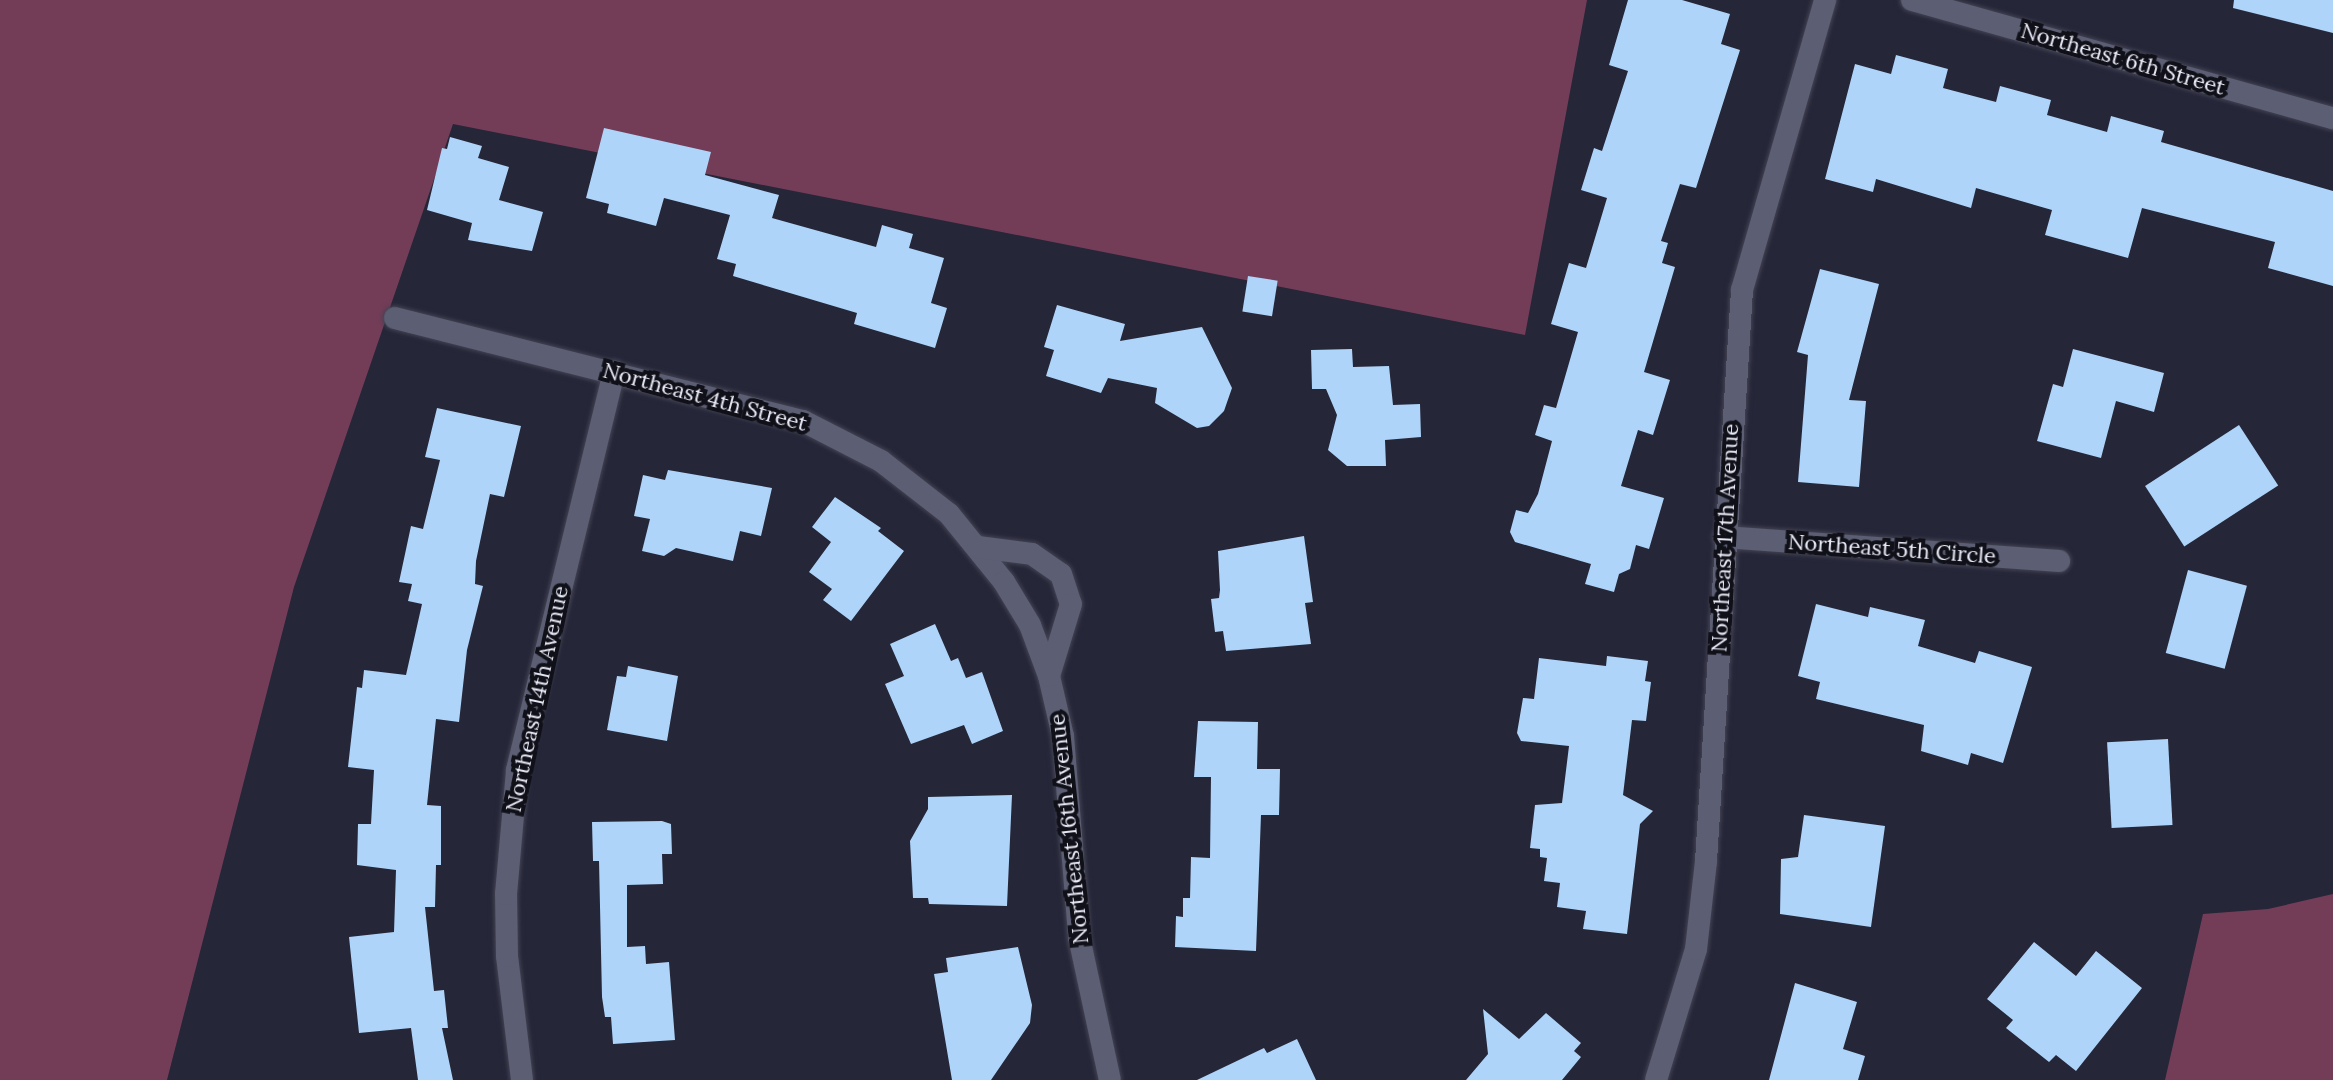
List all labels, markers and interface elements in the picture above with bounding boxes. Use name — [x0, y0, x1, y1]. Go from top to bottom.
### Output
street label: Northeast 6th Street — [2018, 17, 2228, 101]
street label: Northeast 4th Street — [600, 357, 810, 437]
street label: Northeast 17th Avenue — [1706, 423, 1744, 653]
street label: Northeast 5th Circle — [1787, 529, 1997, 569]
street label: Northeast 14th Avenue — [500, 583, 574, 815]
street label: Northeast 16th Avenue — [1044, 713, 1094, 945]

